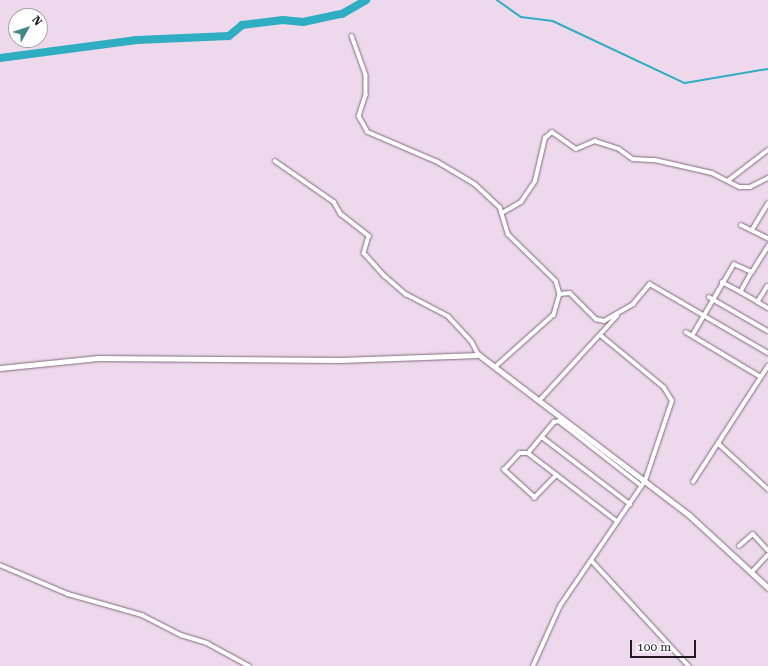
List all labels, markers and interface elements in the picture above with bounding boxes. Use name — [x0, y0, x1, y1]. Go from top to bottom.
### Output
north arrow — [8, 8, 48, 48]
text: N — [29, 13, 45, 28]
scale bar — [632, 632, 698, 658]
text: 100 m — [637, 640, 671, 654]

